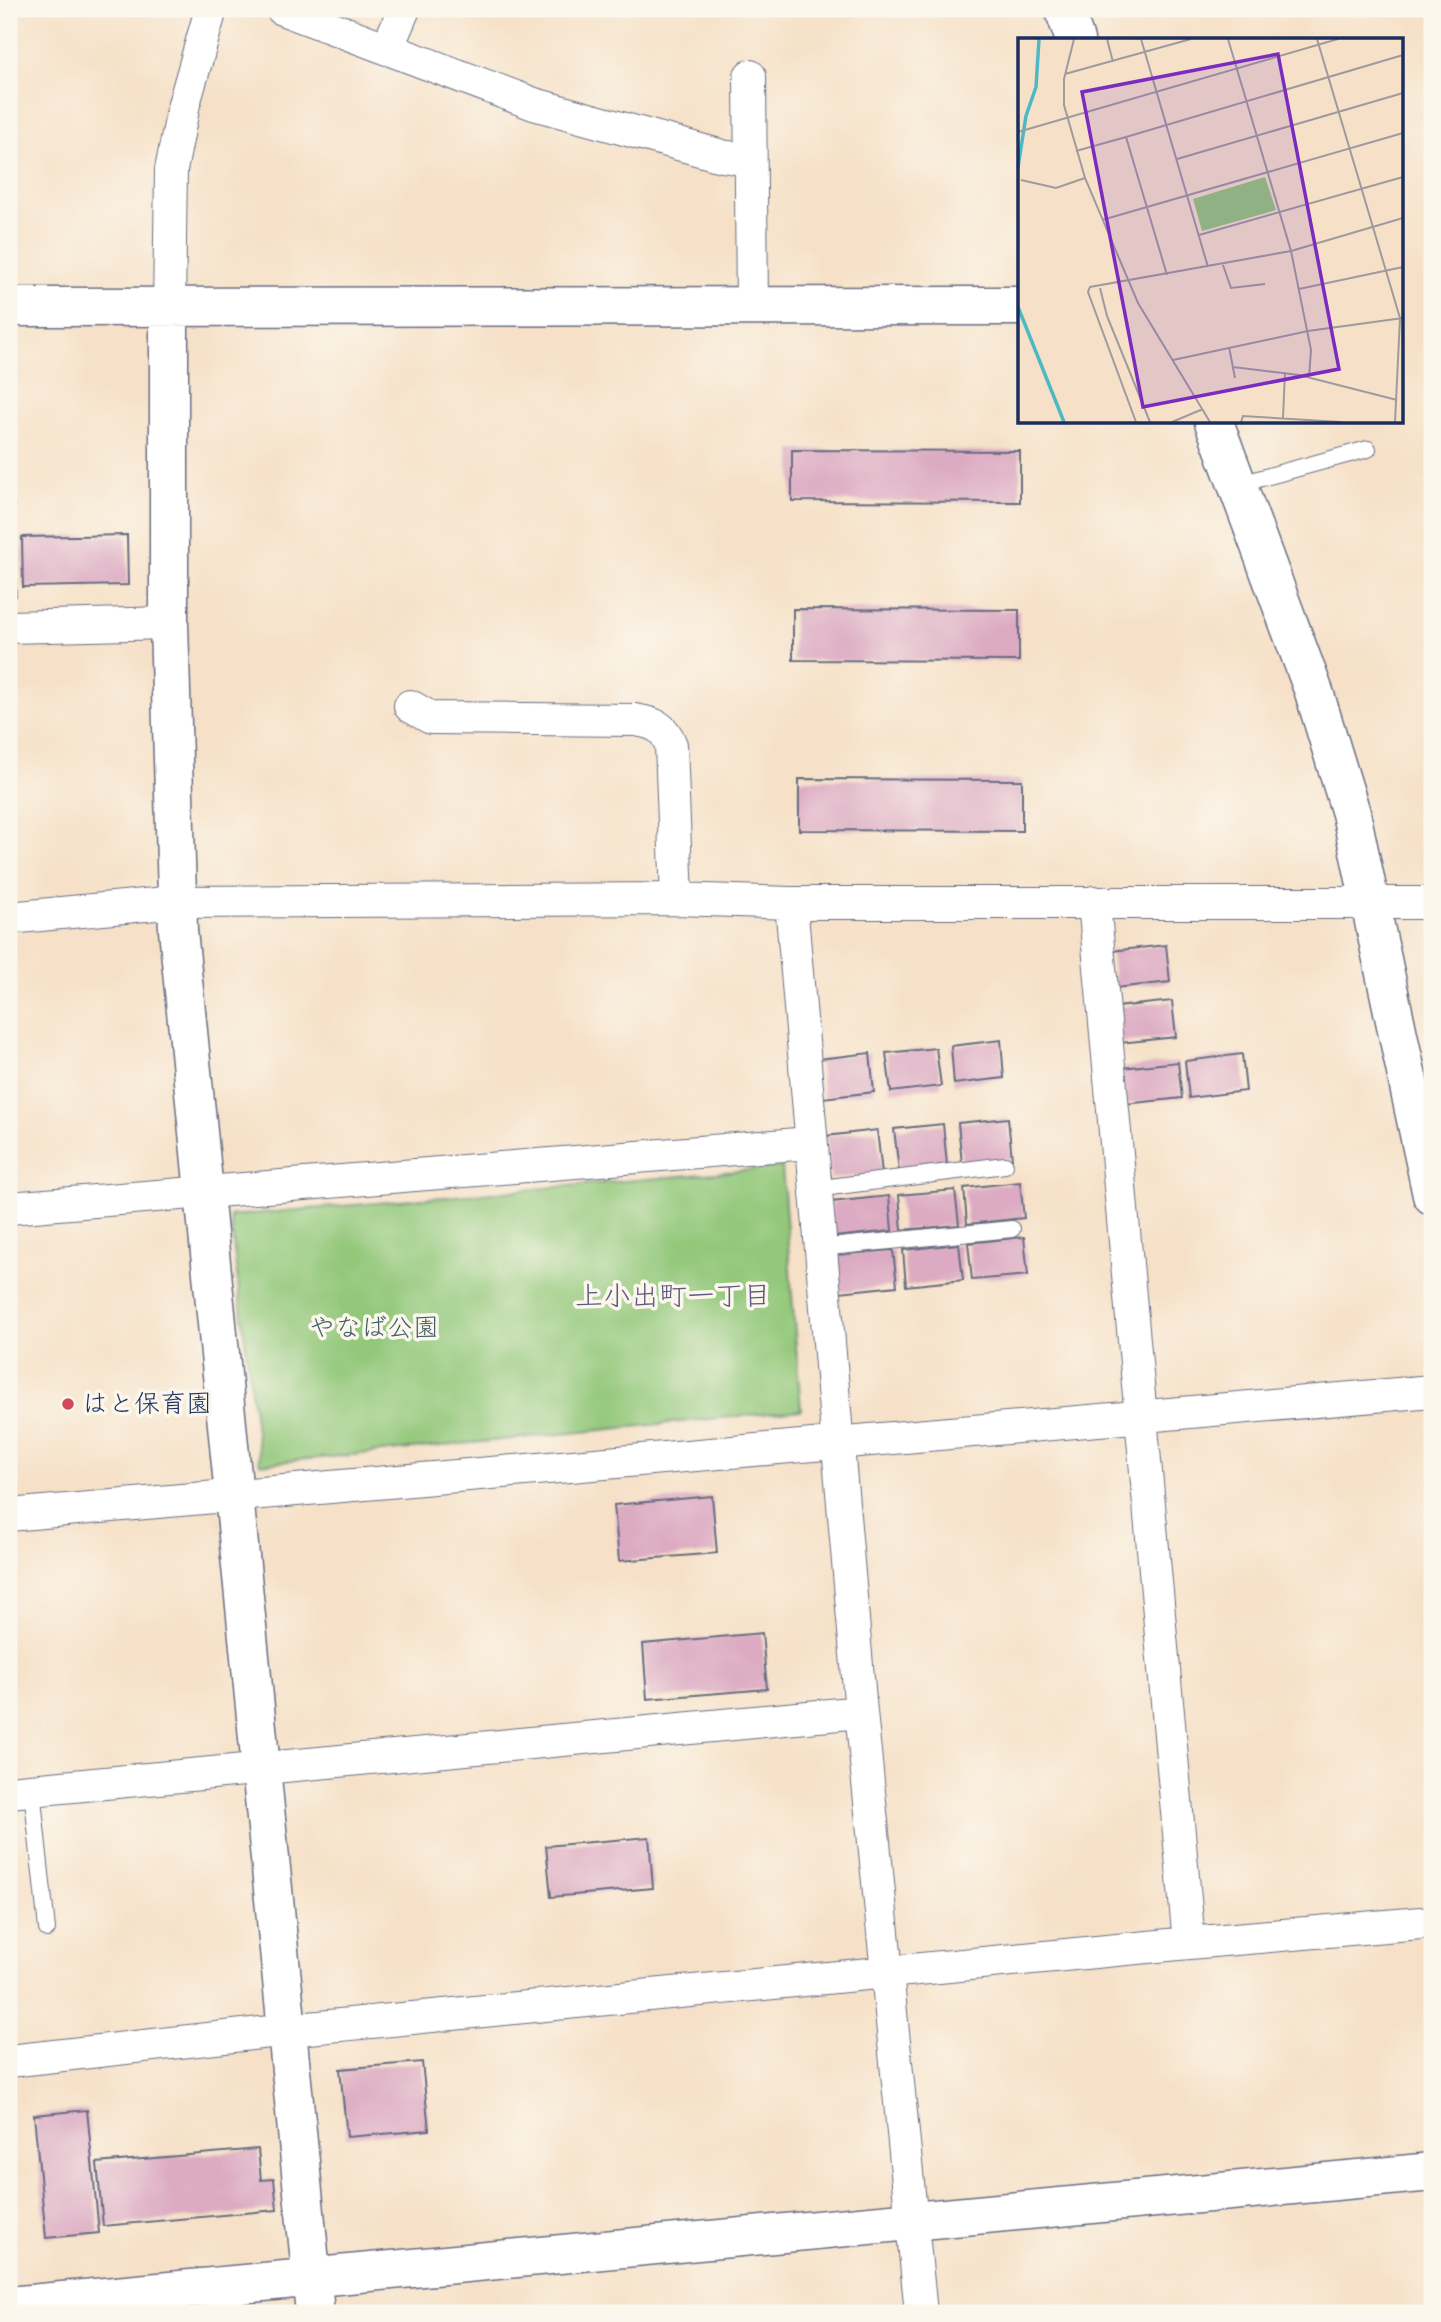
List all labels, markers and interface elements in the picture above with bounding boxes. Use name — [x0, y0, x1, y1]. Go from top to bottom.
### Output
inset map — [1018, 38, 1402, 424]
district label: 上小出町一丁目 — [575, 1280, 771, 1312]
park label: やなば公園 — [309, 1313, 439, 1343]
place label: はと保育園 — [82, 1389, 212, 1419]
marker: はと保育園 — [60, 1396, 76, 1412]

